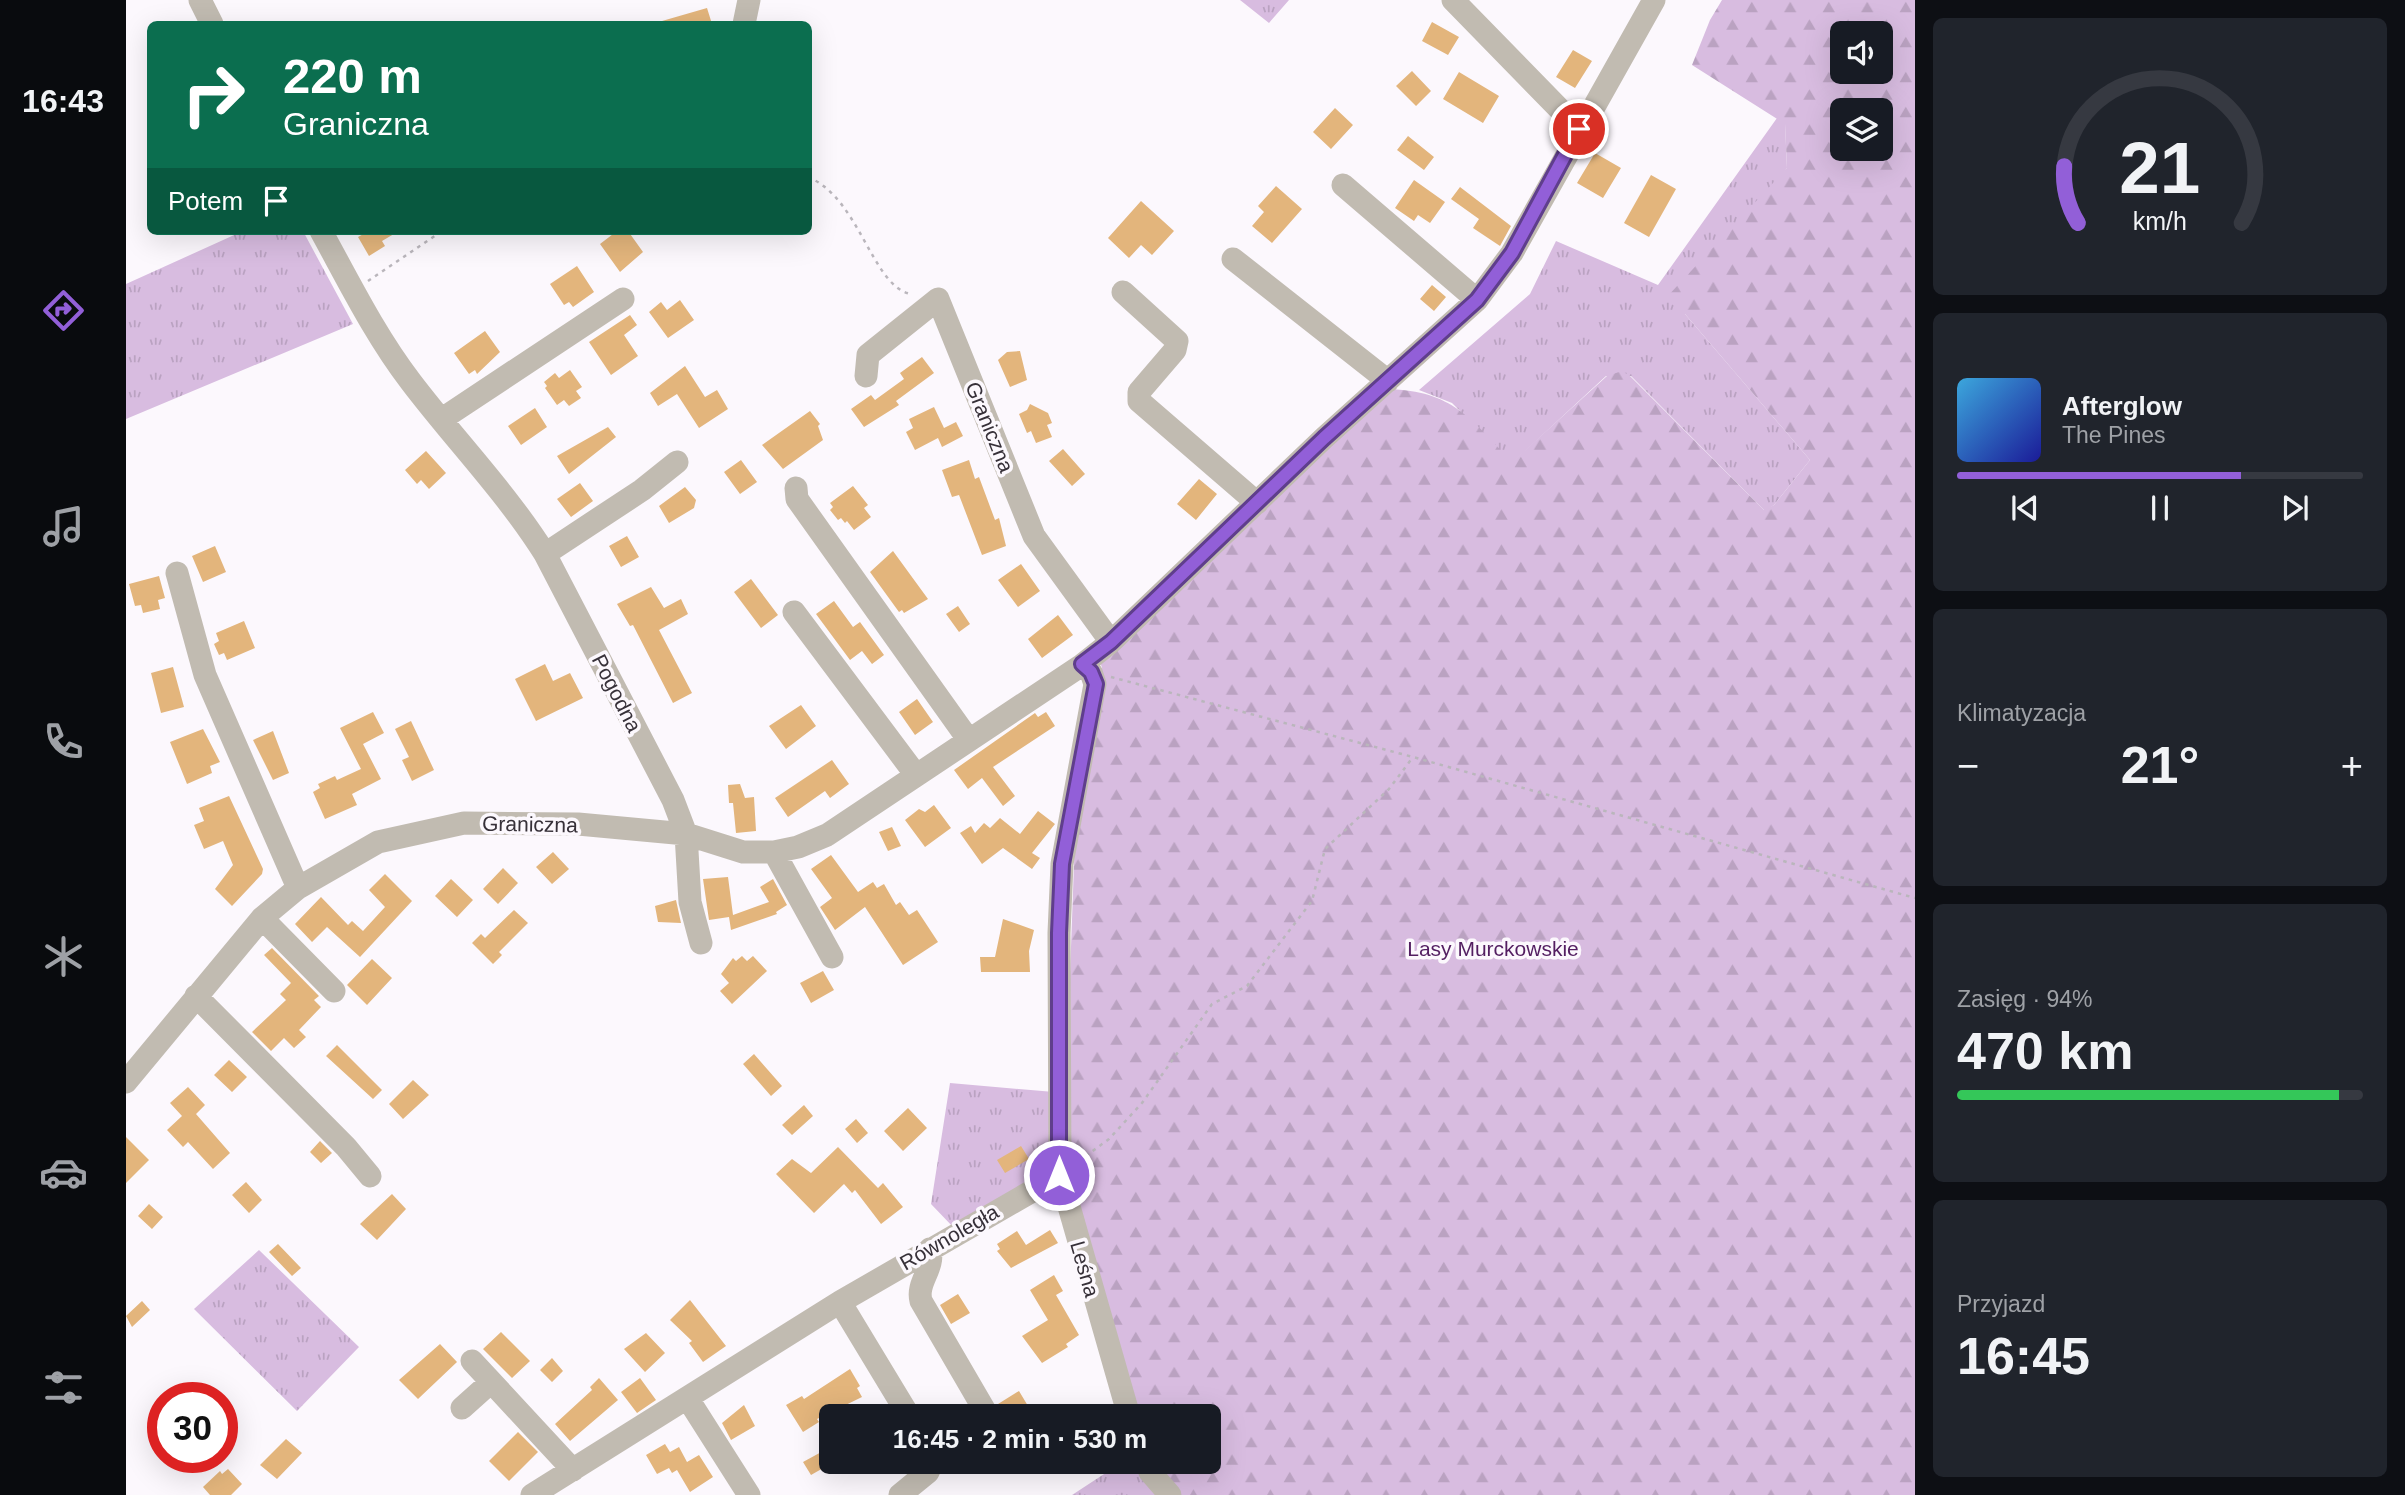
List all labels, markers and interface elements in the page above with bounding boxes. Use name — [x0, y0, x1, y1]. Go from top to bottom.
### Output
map controls — [1830, 21, 1893, 161]
button: sound — [1830, 21, 1893, 84]
icon: right — [168, 49, 259, 140]
text: 220 m — [283, 49, 422, 103]
text: 16:43 — [22, 83, 104, 119]
button: layers — [1830, 98, 1893, 161]
pin — [1549, 99, 1609, 159]
text: Graniczna — [283, 106, 429, 142]
icon: arrive — [1560, 110, 1598, 148]
text: 21 — [2120, 127, 2200, 208]
icon: arrive — [257, 182, 295, 220]
text: Potem — [168, 186, 243, 216]
text: km/h — [2133, 207, 2187, 235]
icon: directions — [39, 286, 88, 335]
street label: Graniczna — [961, 378, 1019, 476]
text: Afterglow — [2062, 391, 2182, 421]
text: The Pines — [2062, 422, 2166, 448]
icon: previous — [2006, 489, 2044, 527]
icon: pause — [2141, 489, 2179, 527]
icon: next — [2276, 489, 2314, 527]
icon: music — [39, 502, 88, 551]
street label: Pogodna — [588, 650, 646, 736]
text: Klimatyzacja — [1957, 700, 2086, 726]
icon: phone — [39, 717, 88, 766]
text: 21° — [2121, 736, 2199, 794]
text: − — [1957, 745, 1979, 787]
text: + — [2341, 745, 2363, 787]
street label: Graniczna — [482, 812, 578, 836]
icon: climate — [39, 932, 88, 981]
park label: Lasy Murckowskie — [1407, 937, 1579, 960]
text: Zasięg · 94% — [1957, 986, 2093, 1012]
text: 470 km — [1957, 1022, 2133, 1080]
position arrow — [1022, 1138, 1096, 1212]
icon: car — [39, 1148, 88, 1197]
street label: Równoległa — [896, 1199, 1003, 1274]
street label: Leśna — [1066, 1238, 1104, 1300]
text: Przyjazd — [1957, 1291, 2045, 1317]
text: 16:45 — [1957, 1327, 2090, 1385]
icon: filters — [39, 1363, 88, 1412]
speed limit sign: 30 — [147, 1382, 238, 1473]
text: 16:45 · 2 min · 530 m — [893, 1424, 1147, 1454]

